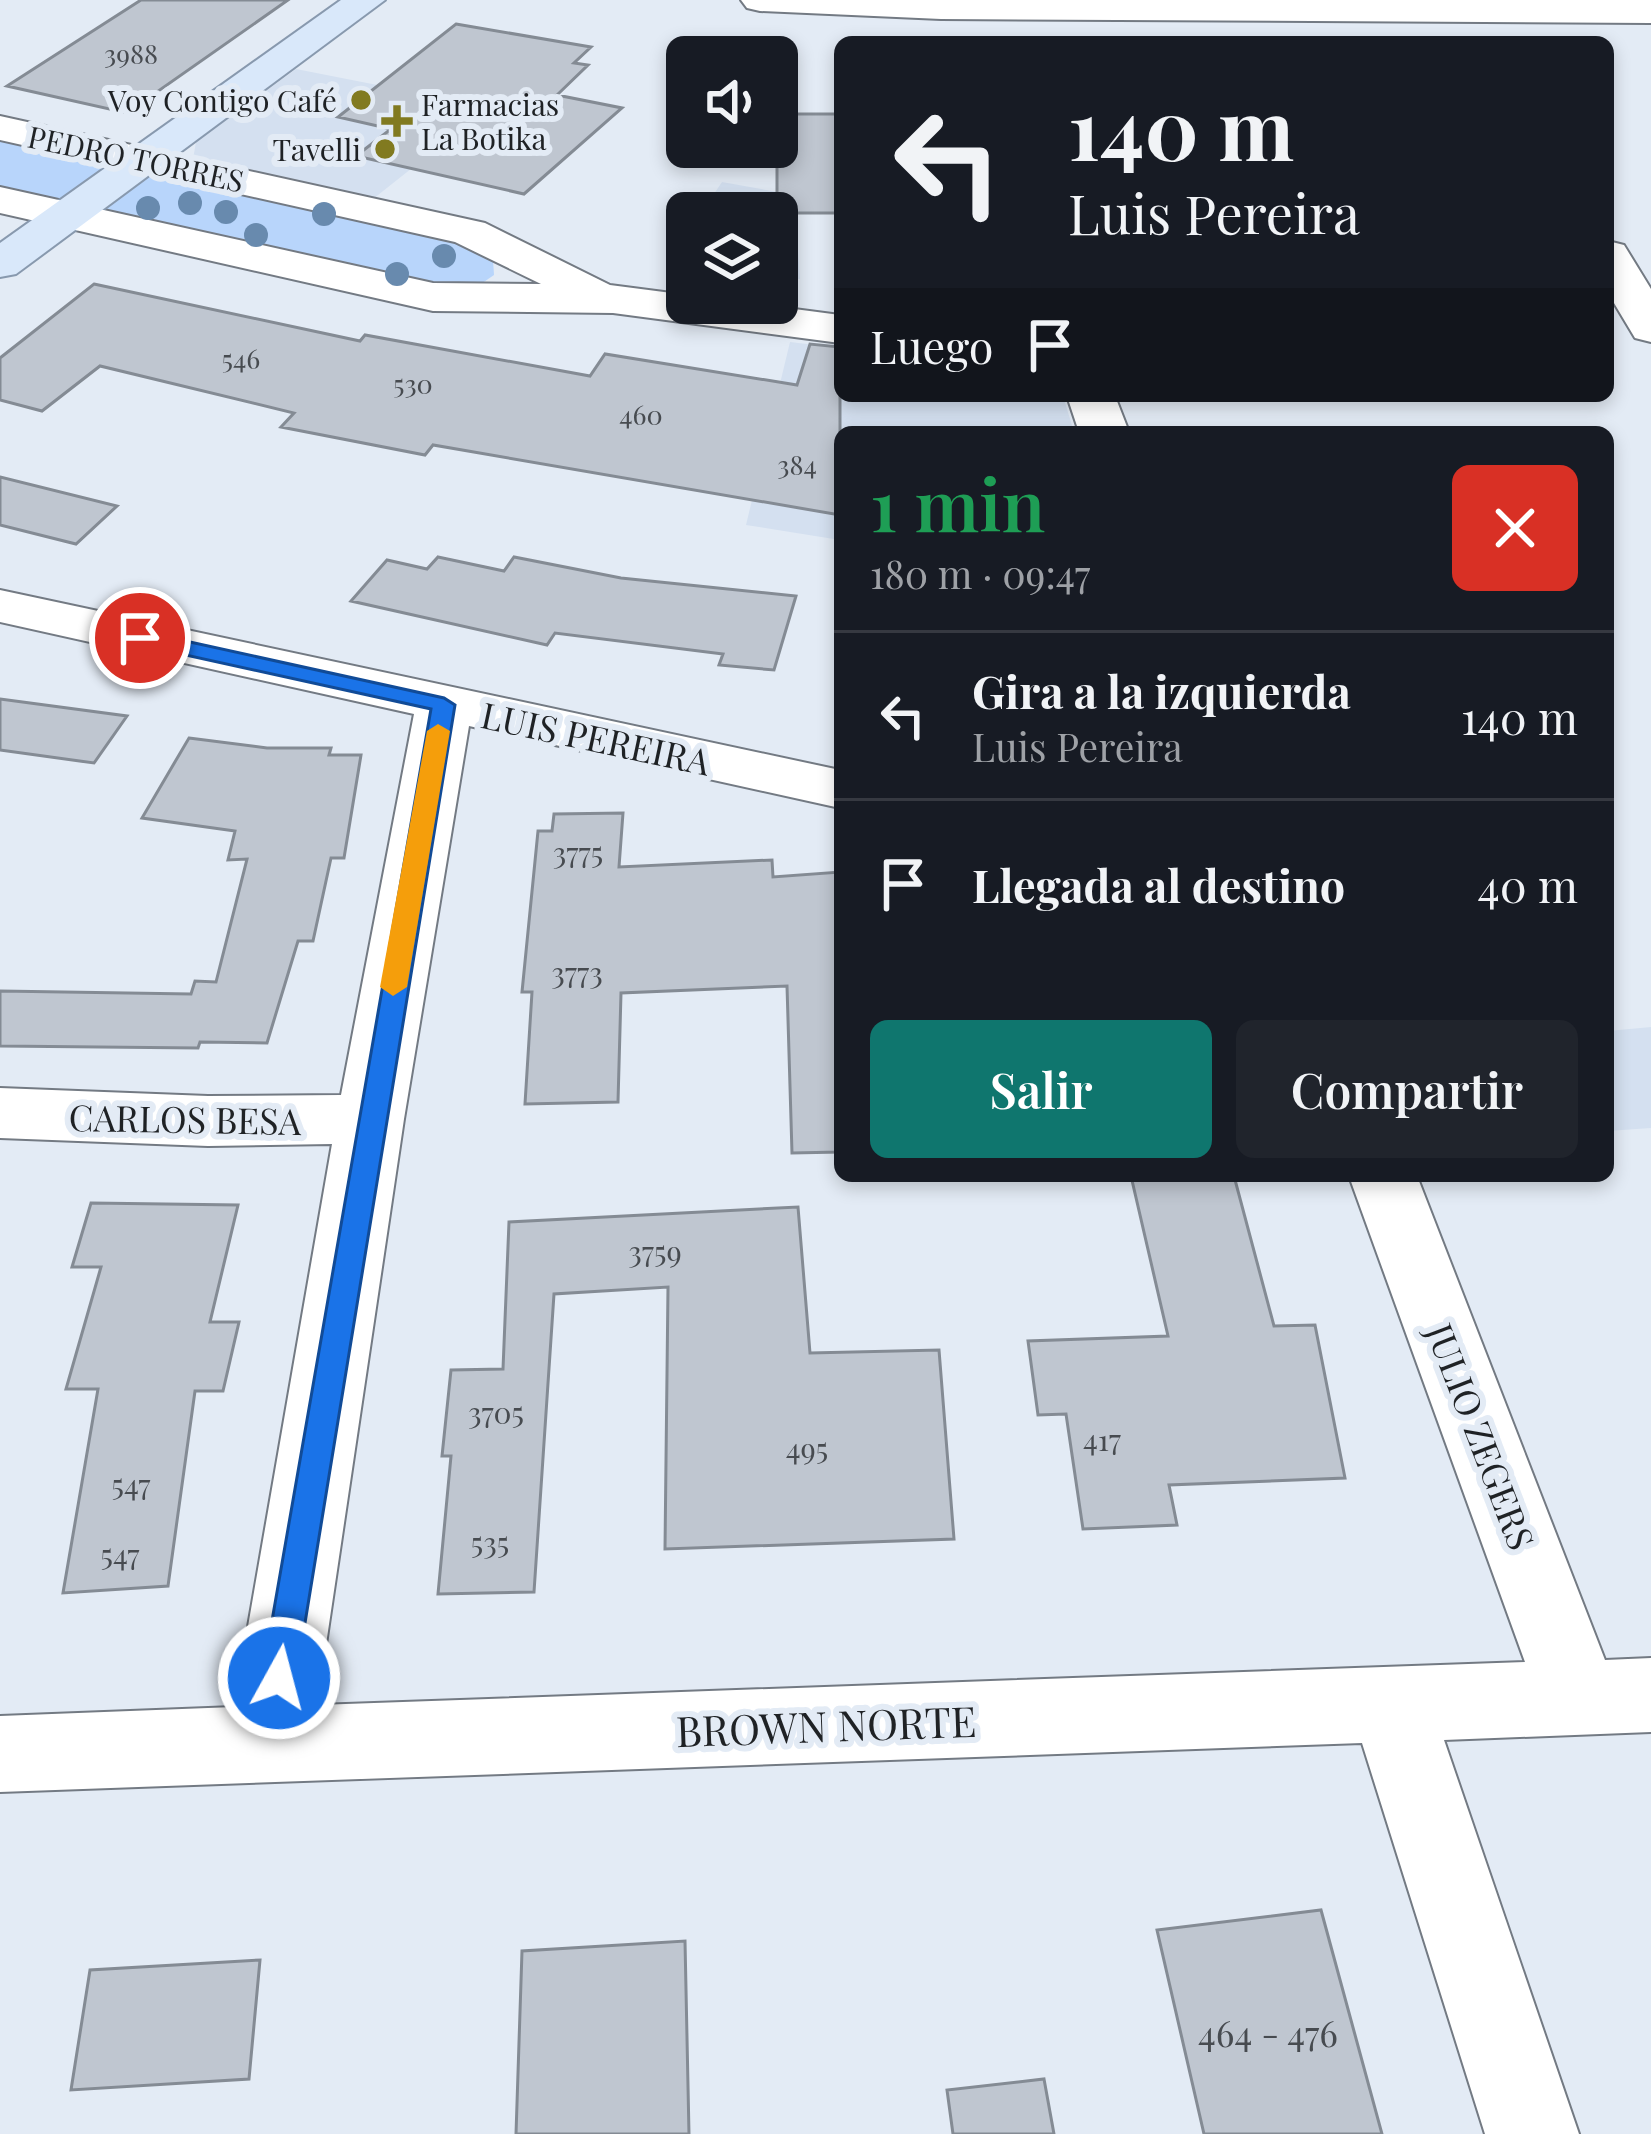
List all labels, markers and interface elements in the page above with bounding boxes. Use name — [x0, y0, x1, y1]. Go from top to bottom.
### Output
house number: 3988 — [104, 35, 158, 71]
map controls — [666, 36, 798, 324]
button: sound — [666, 36, 798, 168]
text: 140 m — [1068, 70, 1294, 182]
place label: Voy Contigo Café — [107, 80, 337, 120]
place label: Farmacias La Botika — [421, 84, 559, 158]
icon: left — [870, 84, 1026, 240]
marker: Voy Contigo Café — [348, 87, 374, 113]
marker: Farmacias La Botika — [384, 108, 410, 134]
street label: PEDRO TORRES — [24, 116, 248, 200]
place label: Tavelli — [272, 129, 361, 169]
marker: Tavelli — [372, 136, 398, 162]
text: Luis Pereira — [1068, 177, 1360, 249]
button: layers — [666, 192, 798, 324]
icon: arrive — [1017, 312, 1083, 378]
text: Luego — [870, 315, 993, 375]
house number: 546 — [222, 340, 260, 376]
house number: 530 — [393, 365, 433, 401]
house number: 460 — [619, 396, 663, 432]
house number: 384 — [777, 446, 817, 482]
text: 1 min — [870, 454, 1045, 550]
button: close — [1452, 465, 1578, 591]
text: 180 m · 09:47 — [870, 547, 1090, 599]
pin — [89, 587, 191, 689]
icon: arrive — [107, 605, 173, 671]
text: Gira a la izquierda — [972, 660, 1351, 720]
icon: left — [870, 683, 936, 749]
text: 140 m — [1461, 686, 1578, 746]
street label: LUIS PEREIRA — [477, 689, 715, 785]
text: Luis Pereira — [972, 720, 1183, 772]
house number: 3775 — [553, 832, 603, 872]
icon: arrive — [870, 851, 936, 917]
text: Llegada al destino — [972, 854, 1345, 914]
text: 40 m — [1478, 854, 1578, 914]
house number: 3773 — [551, 952, 603, 992]
button: Salir — [870, 1020, 1212, 1158]
button: Compartir — [1236, 1020, 1578, 1158]
street label: CARLOS BESA — [68, 1092, 302, 1144]
house number: 3759 — [628, 1231, 682, 1271]
street label: JULIO ZEGERS — [1417, 1315, 1547, 1556]
house number: 3705 — [468, 1392, 524, 1432]
house number: 417 — [1083, 1419, 1121, 1459]
house number: 495 — [786, 1428, 828, 1468]
house number: 547 — [111, 1464, 151, 1504]
house number: 535 — [471, 1522, 509, 1562]
house number: 547 — [100, 1534, 140, 1574]
position arrow — [216, 1615, 342, 1741]
street label: BROWN NORTE — [675, 1692, 977, 1758]
house number: 464 - 476 — [1198, 2008, 1338, 2056]

